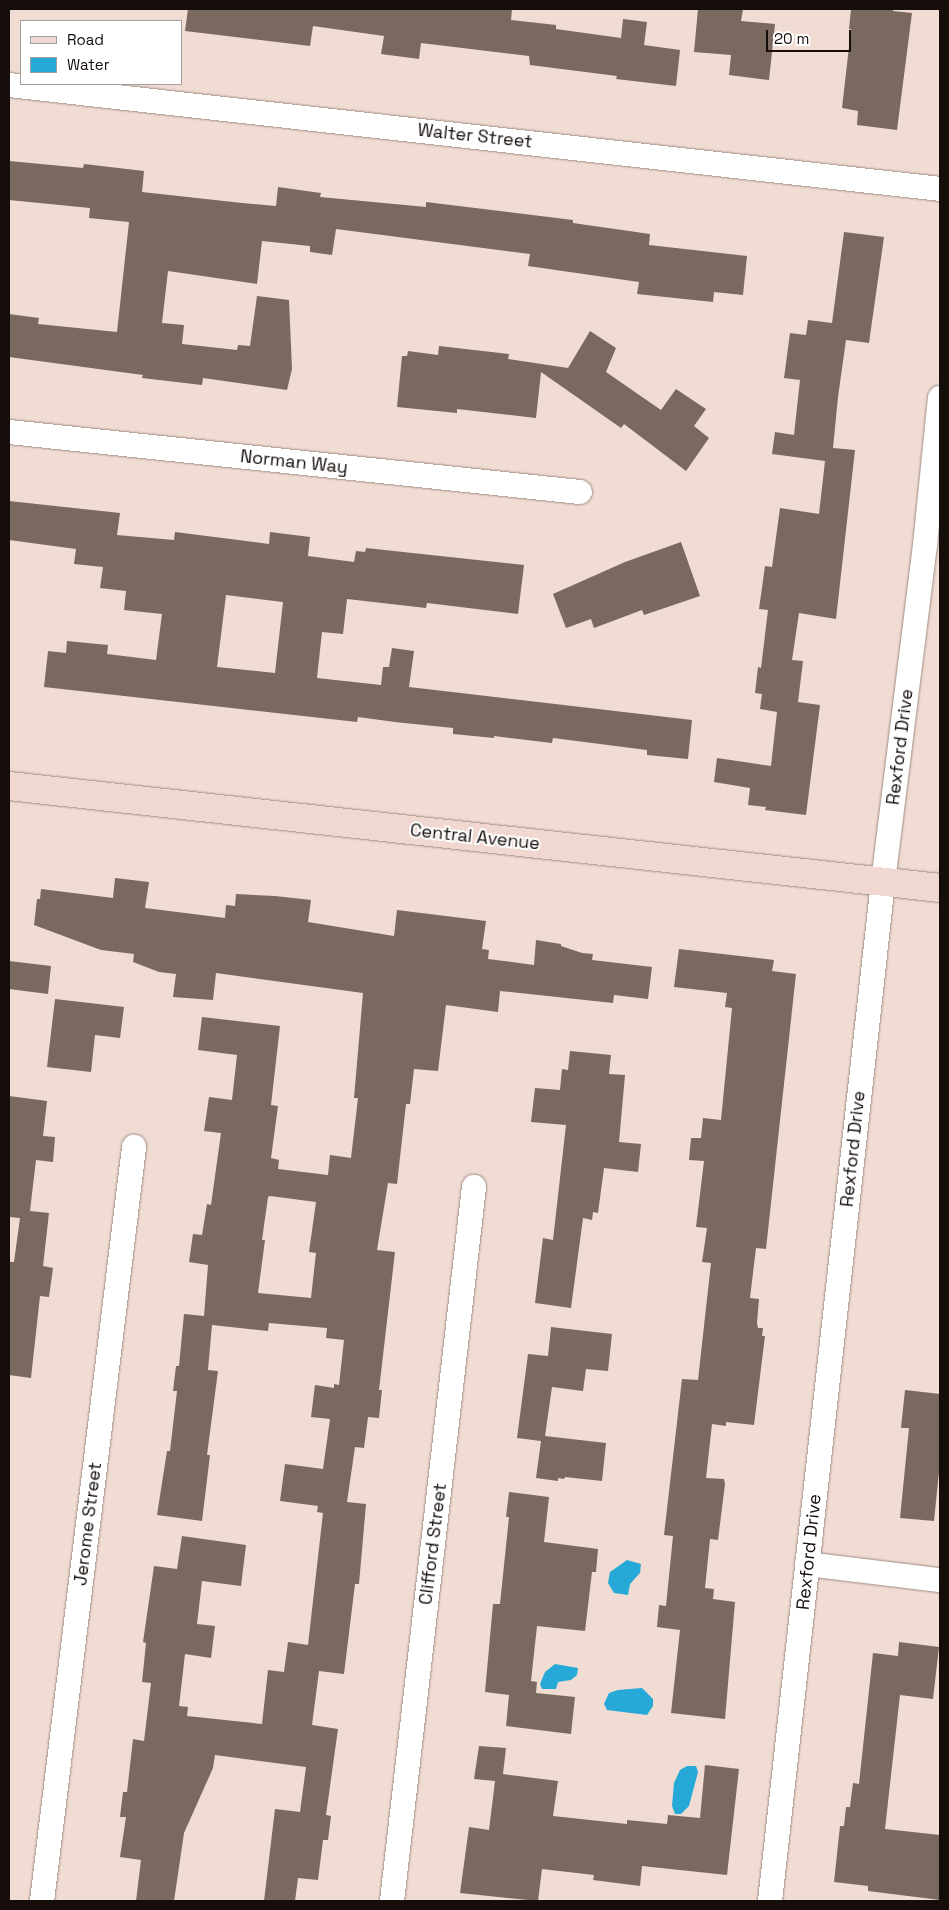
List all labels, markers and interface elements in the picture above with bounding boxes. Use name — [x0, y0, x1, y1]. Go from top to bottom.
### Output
legend — [20, 20, 182, 85]
scale bar — [769, 20, 854, 52]
text: 20 m — [774, 29, 809, 48]
text: Road — [67, 30, 104, 49]
text: Water — [67, 55, 109, 74]
street label: Walter Street — [417, 119, 533, 153]
street label: Norman Way — [239, 446, 349, 478]
street label: Rexford Drive — [882, 688, 918, 806]
street label: Central Avenue — [409, 819, 541, 855]
street label: Rexford Drive — [836, 1090, 870, 1208]
street label: Jerome Street — [70, 1461, 106, 1587]
street label: Clifford Street — [415, 1482, 451, 1606]
street label: Rexford Drive — [792, 1493, 826, 1611]

